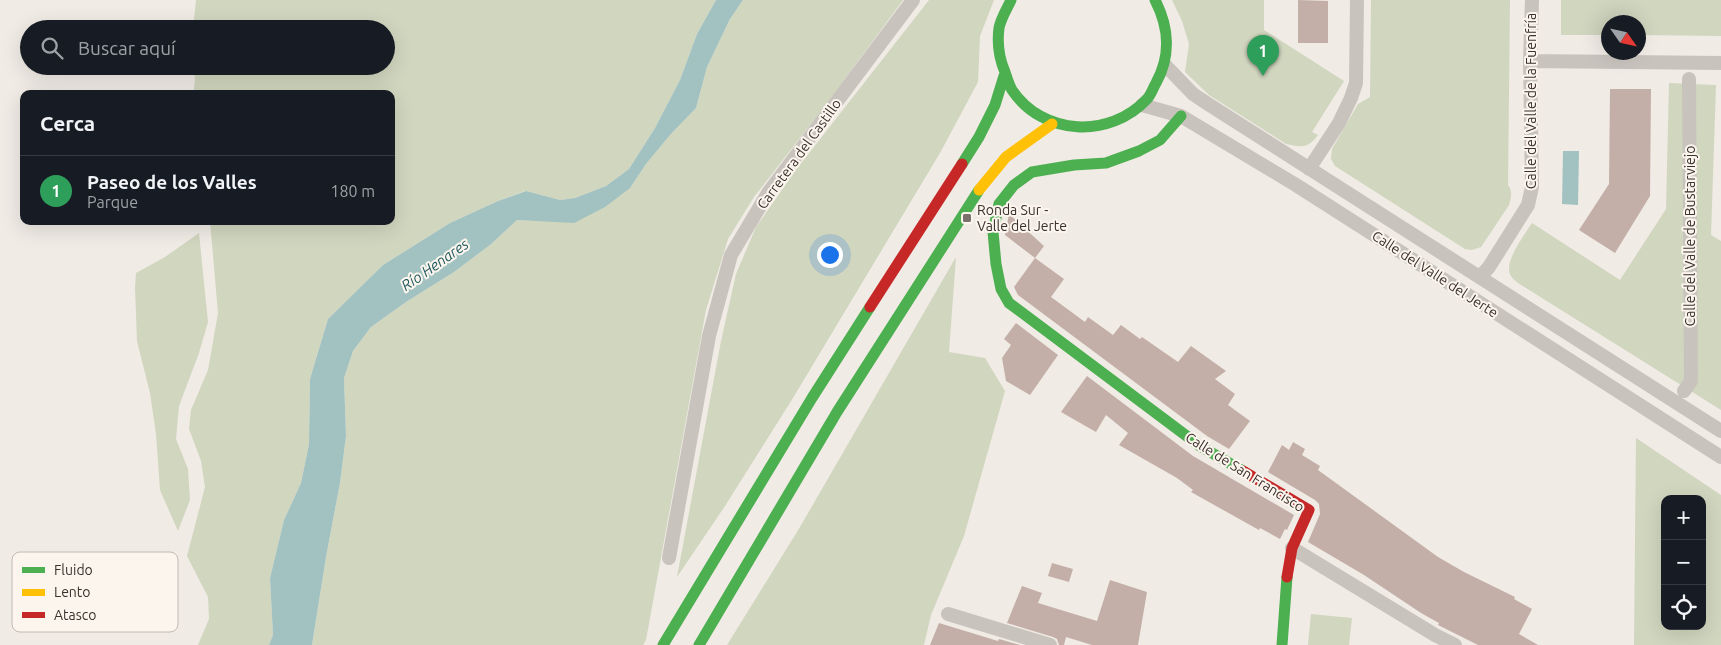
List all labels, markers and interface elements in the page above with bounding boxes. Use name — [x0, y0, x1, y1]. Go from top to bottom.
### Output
street label: Calle del Valle de la Fuenfría — [1523, 13, 1539, 189]
north arrow — [1601, 15, 1646, 60]
search box — [20, 20, 395, 75]
icon: search — [38, 34, 66, 62]
pin: 1 — [1247, 35, 1279, 76]
text: Buscar aquí — [78, 37, 176, 59]
street label: Carretera del Castillo — [754, 96, 844, 212]
text: Cerca — [40, 111, 95, 135]
street label: Calle del Valle de Bustarviejo — [1682, 146, 1698, 326]
text: Paseo de los Valles — [87, 171, 257, 193]
text: 1 — [51, 182, 61, 200]
text: 180 m — [330, 182, 375, 200]
text: Parque — [87, 193, 138, 211]
place label: Ronda Sur - Valle del Jerte — [977, 202, 1067, 234]
marker: Ronda Sur - Valle del Jerte — [961, 212, 973, 224]
street label: Calle del Valle del Jerte — [1369, 227, 1501, 321]
water label: Río Henares — [398, 235, 472, 294]
your location — [817, 242, 843, 268]
street label: Calle de San Francisco — [1183, 429, 1307, 515]
map controls — [1661, 495, 1706, 630]
button: + — [1661, 495, 1706, 540]
button: − — [1661, 540, 1706, 585]
legend — [12, 552, 178, 632]
text: Fluido — [54, 562, 93, 578]
text: Lento — [54, 584, 91, 600]
button: locate — [1661, 585, 1706, 630]
text: Atasco — [54, 607, 97, 623]

